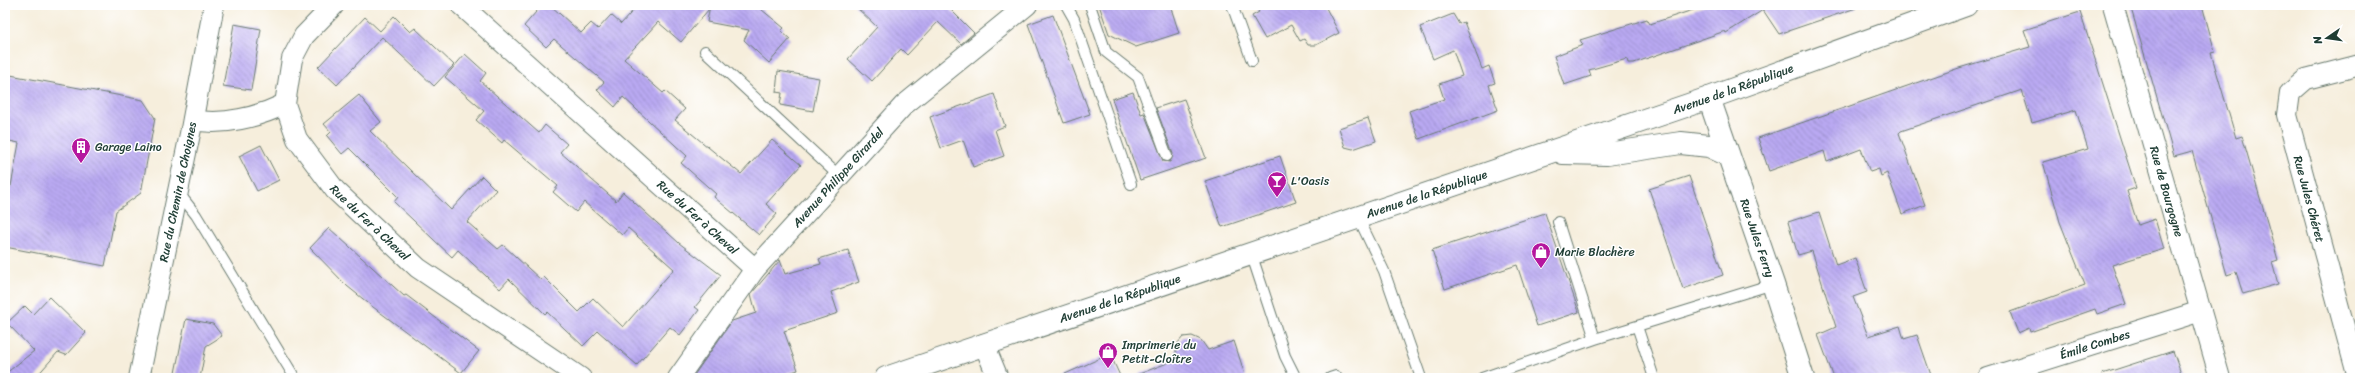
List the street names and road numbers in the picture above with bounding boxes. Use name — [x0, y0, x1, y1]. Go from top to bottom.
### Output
street label: Avenue de la République — [1669, 57, 1797, 121]
street label: Rue du Chemin de Choignes — [152, 120, 203, 264]
street label: Avenue Philippe Girardel — [786, 122, 890, 233]
street label: Rue de Bourgogne — [2143, 143, 2190, 240]
street label: Rue Jules Chéret — [2287, 153, 2331, 245]
street label: Avenue de la République — [1362, 163, 1491, 225]
street label: Rue du Fer à Cheval — [652, 175, 744, 261]
street label: Rue du Fer à Cheval — [324, 180, 416, 267]
street label: Rue Jules Ferry — [1733, 196, 1781, 281]
street label: Avenue de la République — [1055, 267, 1184, 330]
street label: Émile Combes — [2057, 323, 2133, 366]

